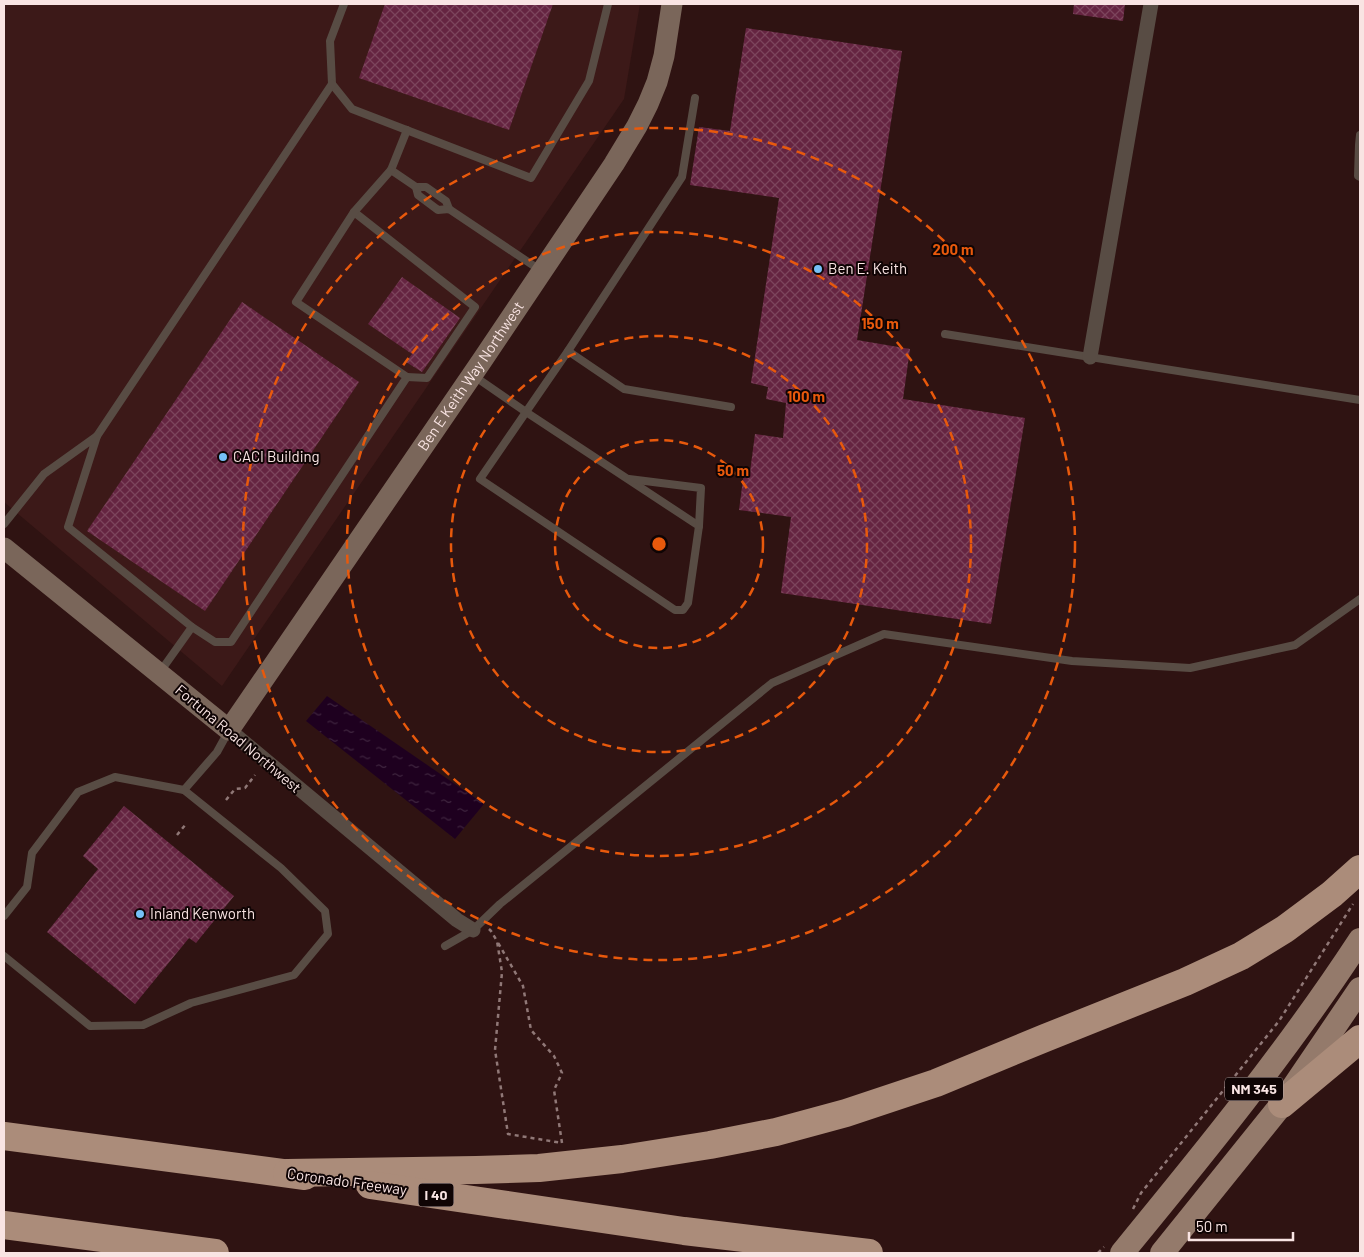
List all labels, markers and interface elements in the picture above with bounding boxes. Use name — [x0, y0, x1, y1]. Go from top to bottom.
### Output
text: 200 m — [932, 240, 974, 258]
place label: Ben E. Keith — [828, 259, 907, 277]
marker: Ben E. Keith — [812, 263, 824, 275]
street label: Ben E Keith Way Northwest — [413, 298, 527, 454]
text: 150 m — [861, 314, 899, 332]
text: 100 m — [787, 387, 825, 405]
place label: CACI Building — [233, 447, 320, 465]
marker: CACI Building — [217, 451, 229, 463]
text: 50 m — [717, 461, 749, 479]
centre of rings — [650, 535, 668, 553]
street label: Fortuna Road Northwest — [172, 680, 305, 796]
place label: Inland Kenworth — [150, 904, 255, 922]
marker: Inland Kenworth — [134, 908, 146, 920]
road number: NM 345 — [1225, 1078, 1283, 1100]
street label: Coronado Freeway — [286, 1164, 408, 1198]
road number: I 40 — [418, 1184, 454, 1206]
scale bar — [1189, 1210, 1293, 1242]
text: 50 m — [1196, 1217, 1228, 1235]

